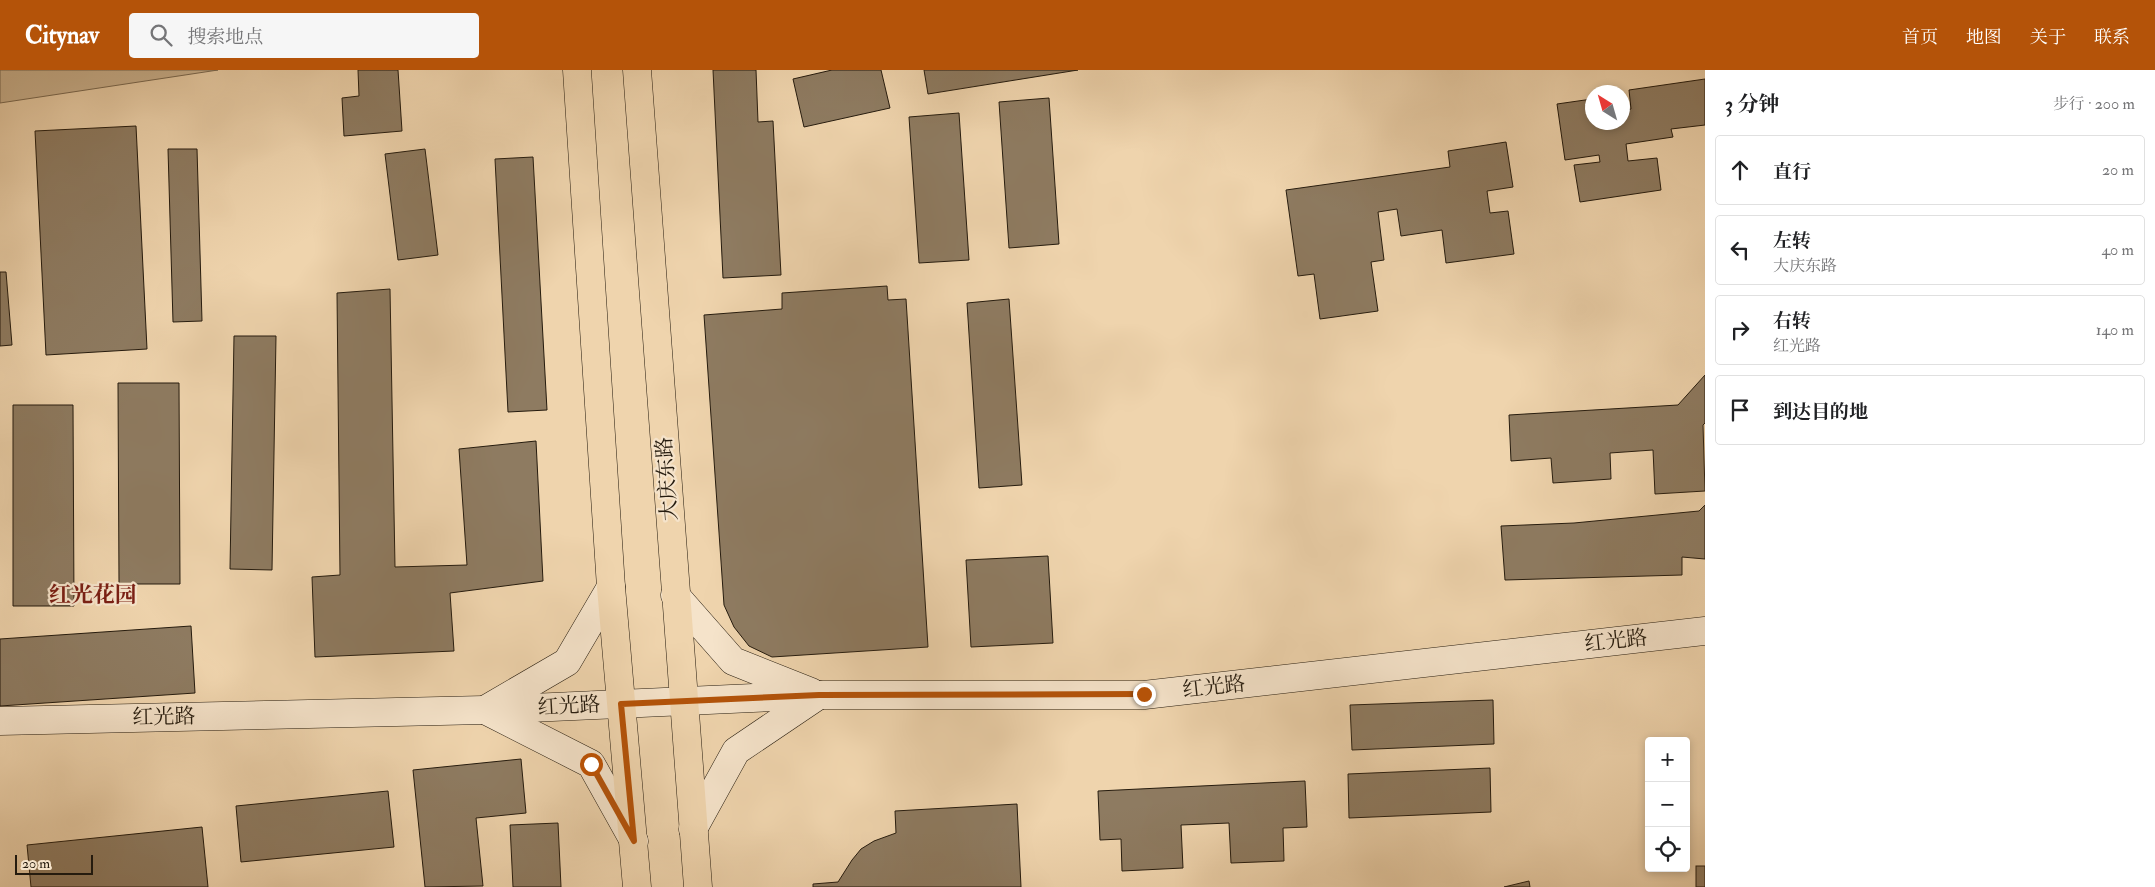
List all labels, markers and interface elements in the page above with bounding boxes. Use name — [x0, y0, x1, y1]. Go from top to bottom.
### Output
search box — [129, 13, 479, 58]
text: Citynav — [25, 20, 99, 51]
icon: search — [147, 21, 175, 49]
text: 搜索地点 — [187, 25, 263, 49]
text: 首页 — [1902, 26, 1938, 49]
text: 地图 — [1966, 26, 2002, 49]
text: 关于 — [2030, 26, 2066, 49]
text: 联系 — [2094, 26, 2130, 49]
north arrow — [1585, 85, 1630, 130]
text: 3 分钟 — [1725, 91, 1779, 118]
text: 步行 · 200 m — [2053, 94, 2135, 114]
icon: ahead — [1726, 156, 1754, 184]
text: 直行 — [1773, 160, 1811, 184]
text: 20 m — [2102, 160, 2134, 180]
text: 左转 — [1773, 229, 1811, 253]
icon: left — [1726, 236, 1754, 264]
text: 40 m — [2101, 240, 2134, 260]
text: 大庆东路 — [1773, 256, 1837, 276]
text: 右转 — [1773, 309, 1811, 333]
icon: right — [1726, 316, 1754, 344]
text: 140 m — [2096, 320, 2134, 340]
text: 红光路 — [1773, 336, 1821, 356]
icon: arrive — [1726, 396, 1754, 424]
text: 到达目的地 — [1773, 400, 1868, 424]
street label: 大庆东路 — [651, 436, 683, 522]
district label: 红光花园 — [49, 581, 137, 609]
street label: 红光路 — [1583, 624, 1649, 658]
street label: 红光路 — [1181, 670, 1247, 704]
route end — [1133, 683, 1156, 706]
street label: 红光路 — [537, 691, 601, 721]
street label: 红光路 — [132, 703, 196, 731]
map controls — [1645, 737, 1690, 872]
button: + — [1645, 737, 1690, 782]
route start — [580, 753, 603, 776]
button: − — [1645, 782, 1690, 827]
button: locate — [1645, 827, 1690, 872]
scale bar — [15, 852, 92, 875]
text: 20 m — [22, 855, 50, 872]

